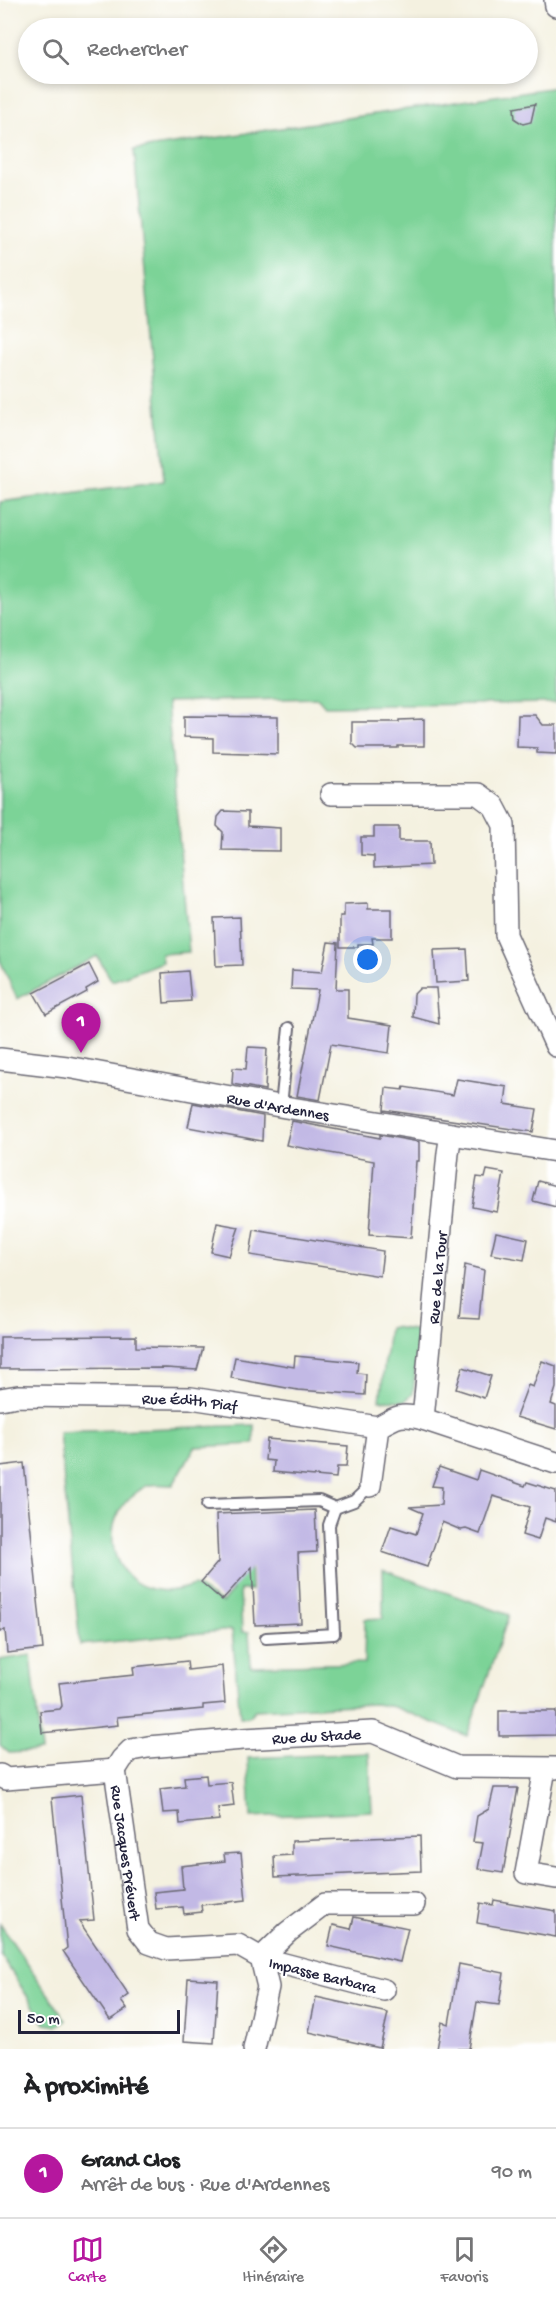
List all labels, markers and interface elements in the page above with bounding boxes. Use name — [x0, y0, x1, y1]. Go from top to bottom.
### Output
search box — [18, 18, 538, 84]
icon: search — [39, 35, 72, 68]
text: Rechercher — [87, 38, 187, 64]
your location — [353, 945, 382, 974]
pin: 1 — [62, 1004, 100, 1053]
street label: Rue d'Ardennes — [225, 1090, 331, 1127]
street label: Rue de la Tour — [426, 1229, 454, 1325]
street label: Rue Édith Piaf — [142, 1391, 239, 1418]
street label: Rue du Stade — [272, 1727, 362, 1750]
street label: Rue Jacques Prévert — [104, 1784, 143, 1923]
street label: Impasse Barbara — [266, 1955, 379, 2000]
scale bar — [18, 2007, 180, 2034]
text: 50 m — [27, 2011, 60, 2030]
text: À proximité — [24, 2073, 148, 2104]
text: Grand Clos — [81, 2149, 180, 2175]
text: 1 — [39, 2162, 48, 2185]
text: 90 m — [492, 2162, 532, 2185]
text: Arrêt de bus · Rue d'Ardennes — [81, 2175, 329, 2198]
tab: Carte — [68, 2233, 106, 2288]
tab: Itinéraire — [242, 2233, 304, 2288]
tab: Favoris — [440, 2233, 488, 2288]

